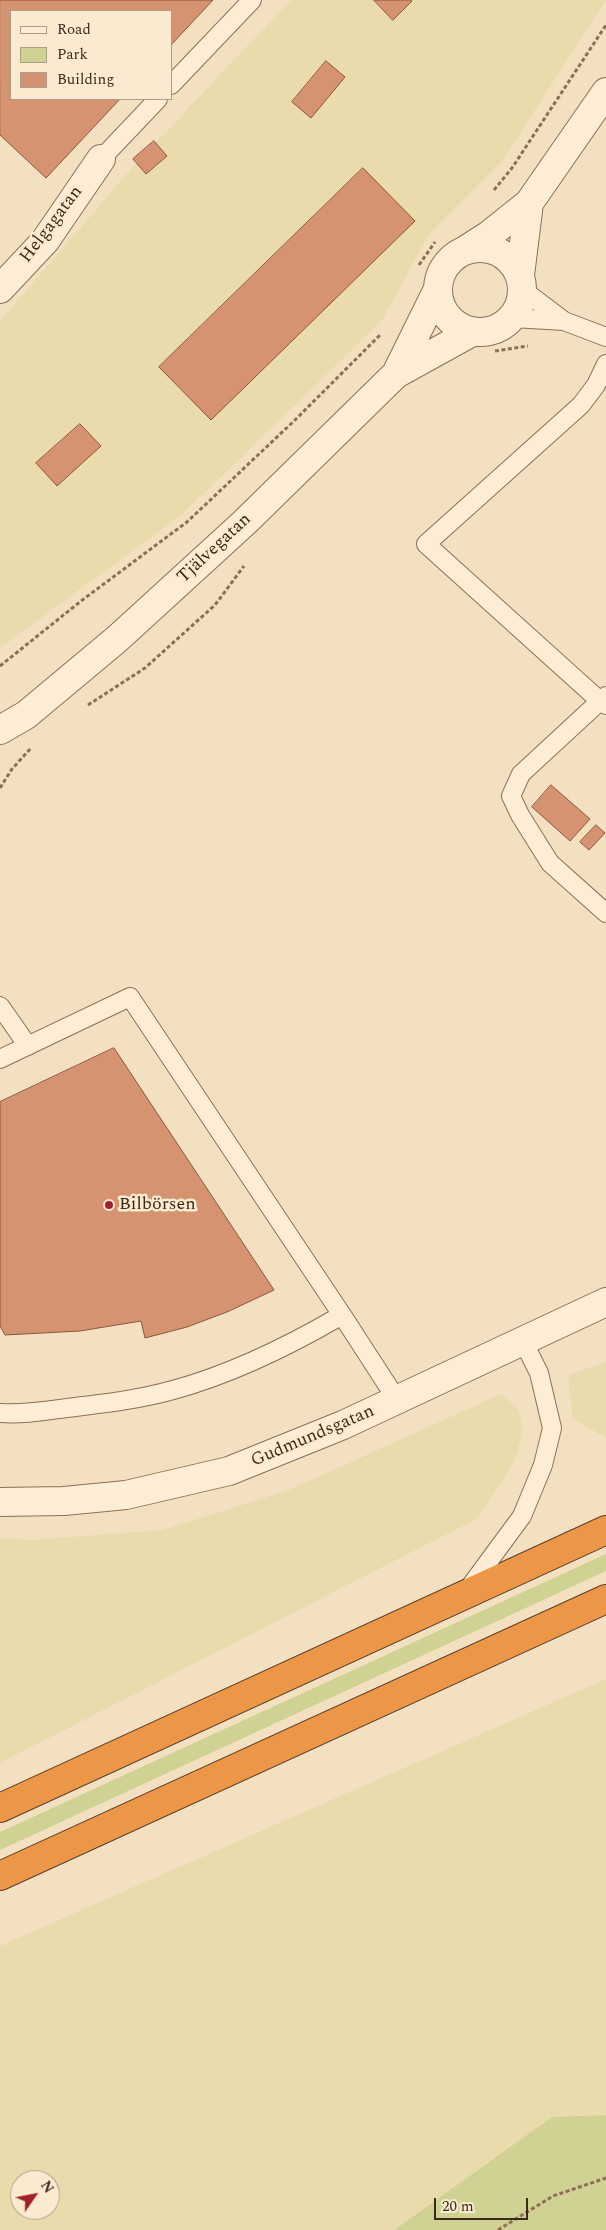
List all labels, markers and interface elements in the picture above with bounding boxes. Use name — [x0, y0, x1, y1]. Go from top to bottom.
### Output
legend — [10, 10, 172, 100]
text: Road — [57, 18, 91, 41]
text: Park — [57, 43, 88, 66]
text: Building — [57, 68, 114, 91]
street label: Helgagatan — [16, 182, 88, 268]
street label: Tjälvegatan — [174, 509, 256, 589]
place label: Bilbörsen — [119, 1194, 196, 1216]
marker: Bilbörsen — [103, 1199, 115, 1211]
street label: Gudmundsgatan — [248, 1401, 378, 1473]
north arrow — [10, 2170, 60, 2220]
text: N — [35, 2177, 59, 2198]
scale bar — [436, 2188, 530, 2220]
text: 20 m — [442, 2195, 474, 2218]

